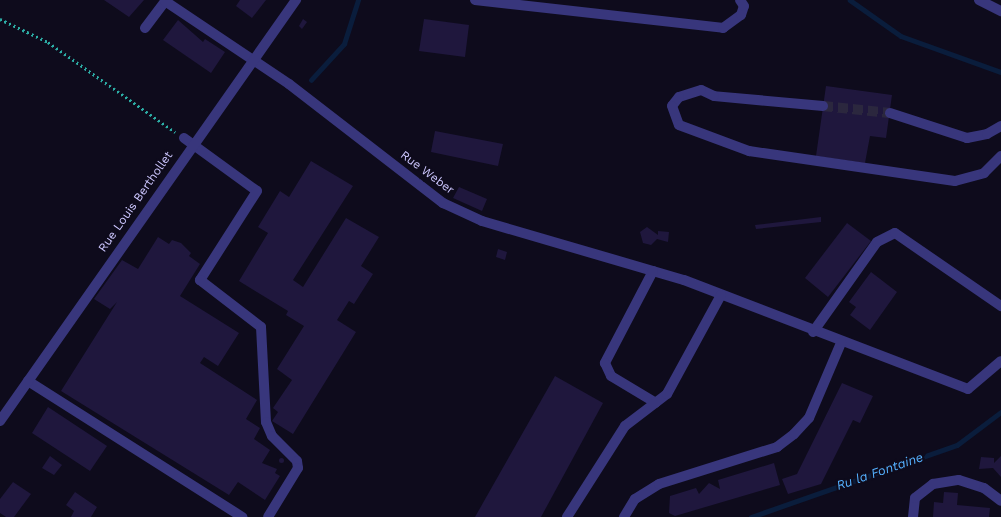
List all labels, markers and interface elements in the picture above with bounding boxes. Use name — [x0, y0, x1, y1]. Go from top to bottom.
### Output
street label: Rue Weber — [397, 148, 457, 198]
street label: Rue Louis Berthollet — [96, 149, 176, 255]
water label: Ru la Fontaine — [835, 450, 925, 494]

